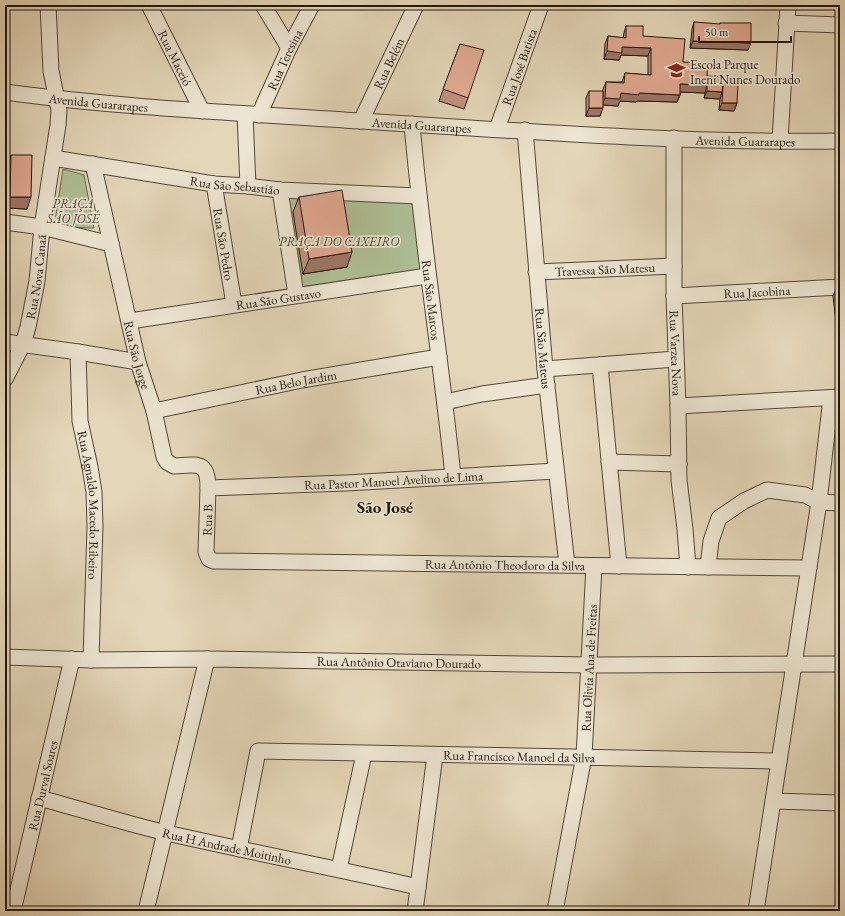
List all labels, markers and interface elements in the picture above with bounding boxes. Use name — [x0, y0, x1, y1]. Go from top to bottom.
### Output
scale bar — [699, 18, 791, 44]
text: 50 m — [705, 24, 729, 40]
street label: Rua Teresina — [263, 26, 307, 93]
street label: Rua José Batista — [498, 26, 541, 108]
street label: Rua Maceió — [154, 27, 196, 89]
street label: Rua Belém — [369, 35, 408, 92]
place label: Escola Parque Ineni Nunes Dourado — [690, 56, 801, 88]
school or university icon: Escola Parque Ineni Nunes Dourado — [667, 61, 687, 81]
street label: Avenida Guararapes — [47, 89, 149, 116]
street label: Avenida Guararapes — [370, 114, 472, 137]
street label: Avenida Guararapes — [694, 131, 795, 150]
street label: Rua São Sebastião — [189, 172, 281, 199]
park label: PRAÇA SÃO JOSÉ — [46, 195, 101, 227]
street label: Rua São Pedro — [209, 207, 238, 282]
street label: Rua Nova Canaã — [22, 233, 50, 321]
park label: PRAÇA DO CAXEIRO — [279, 233, 400, 250]
street label: Rua São Marcos — [418, 259, 445, 341]
street label: Travessa São Matesu — [554, 259, 656, 280]
street label: Rua Jacobina — [723, 282, 792, 302]
street label: Rua São Gustavo — [235, 284, 322, 314]
street label: Rua São Mateus — [531, 307, 555, 390]
street label: Rua Varzea Nova — [666, 310, 686, 397]
street label: Rua São Jorge — [120, 319, 154, 391]
street label: Rua Belo Jardim — [254, 366, 338, 399]
street label: Rua Agnaldo Macedo Ribeiro — [73, 429, 103, 580]
street label: Rua Pastor Manoel Avelino de Lima — [304, 467, 484, 494]
district label: São José — [357, 496, 413, 518]
street label: Rua B — [198, 504, 217, 536]
street label: Rua Antônio Theodoro da Silva — [425, 555, 586, 574]
street label: Rua Olivia Ana de Freitas — [577, 604, 601, 732]
street label: Rua Antônio Otaviano Dourado — [317, 653, 481, 672]
street label: Rua Durval Soares — [24, 739, 62, 832]
street label: Rua Francisco Manoel da Silva — [443, 747, 596, 766]
street label: Rua H Andrade Moitinho — [161, 824, 293, 869]

